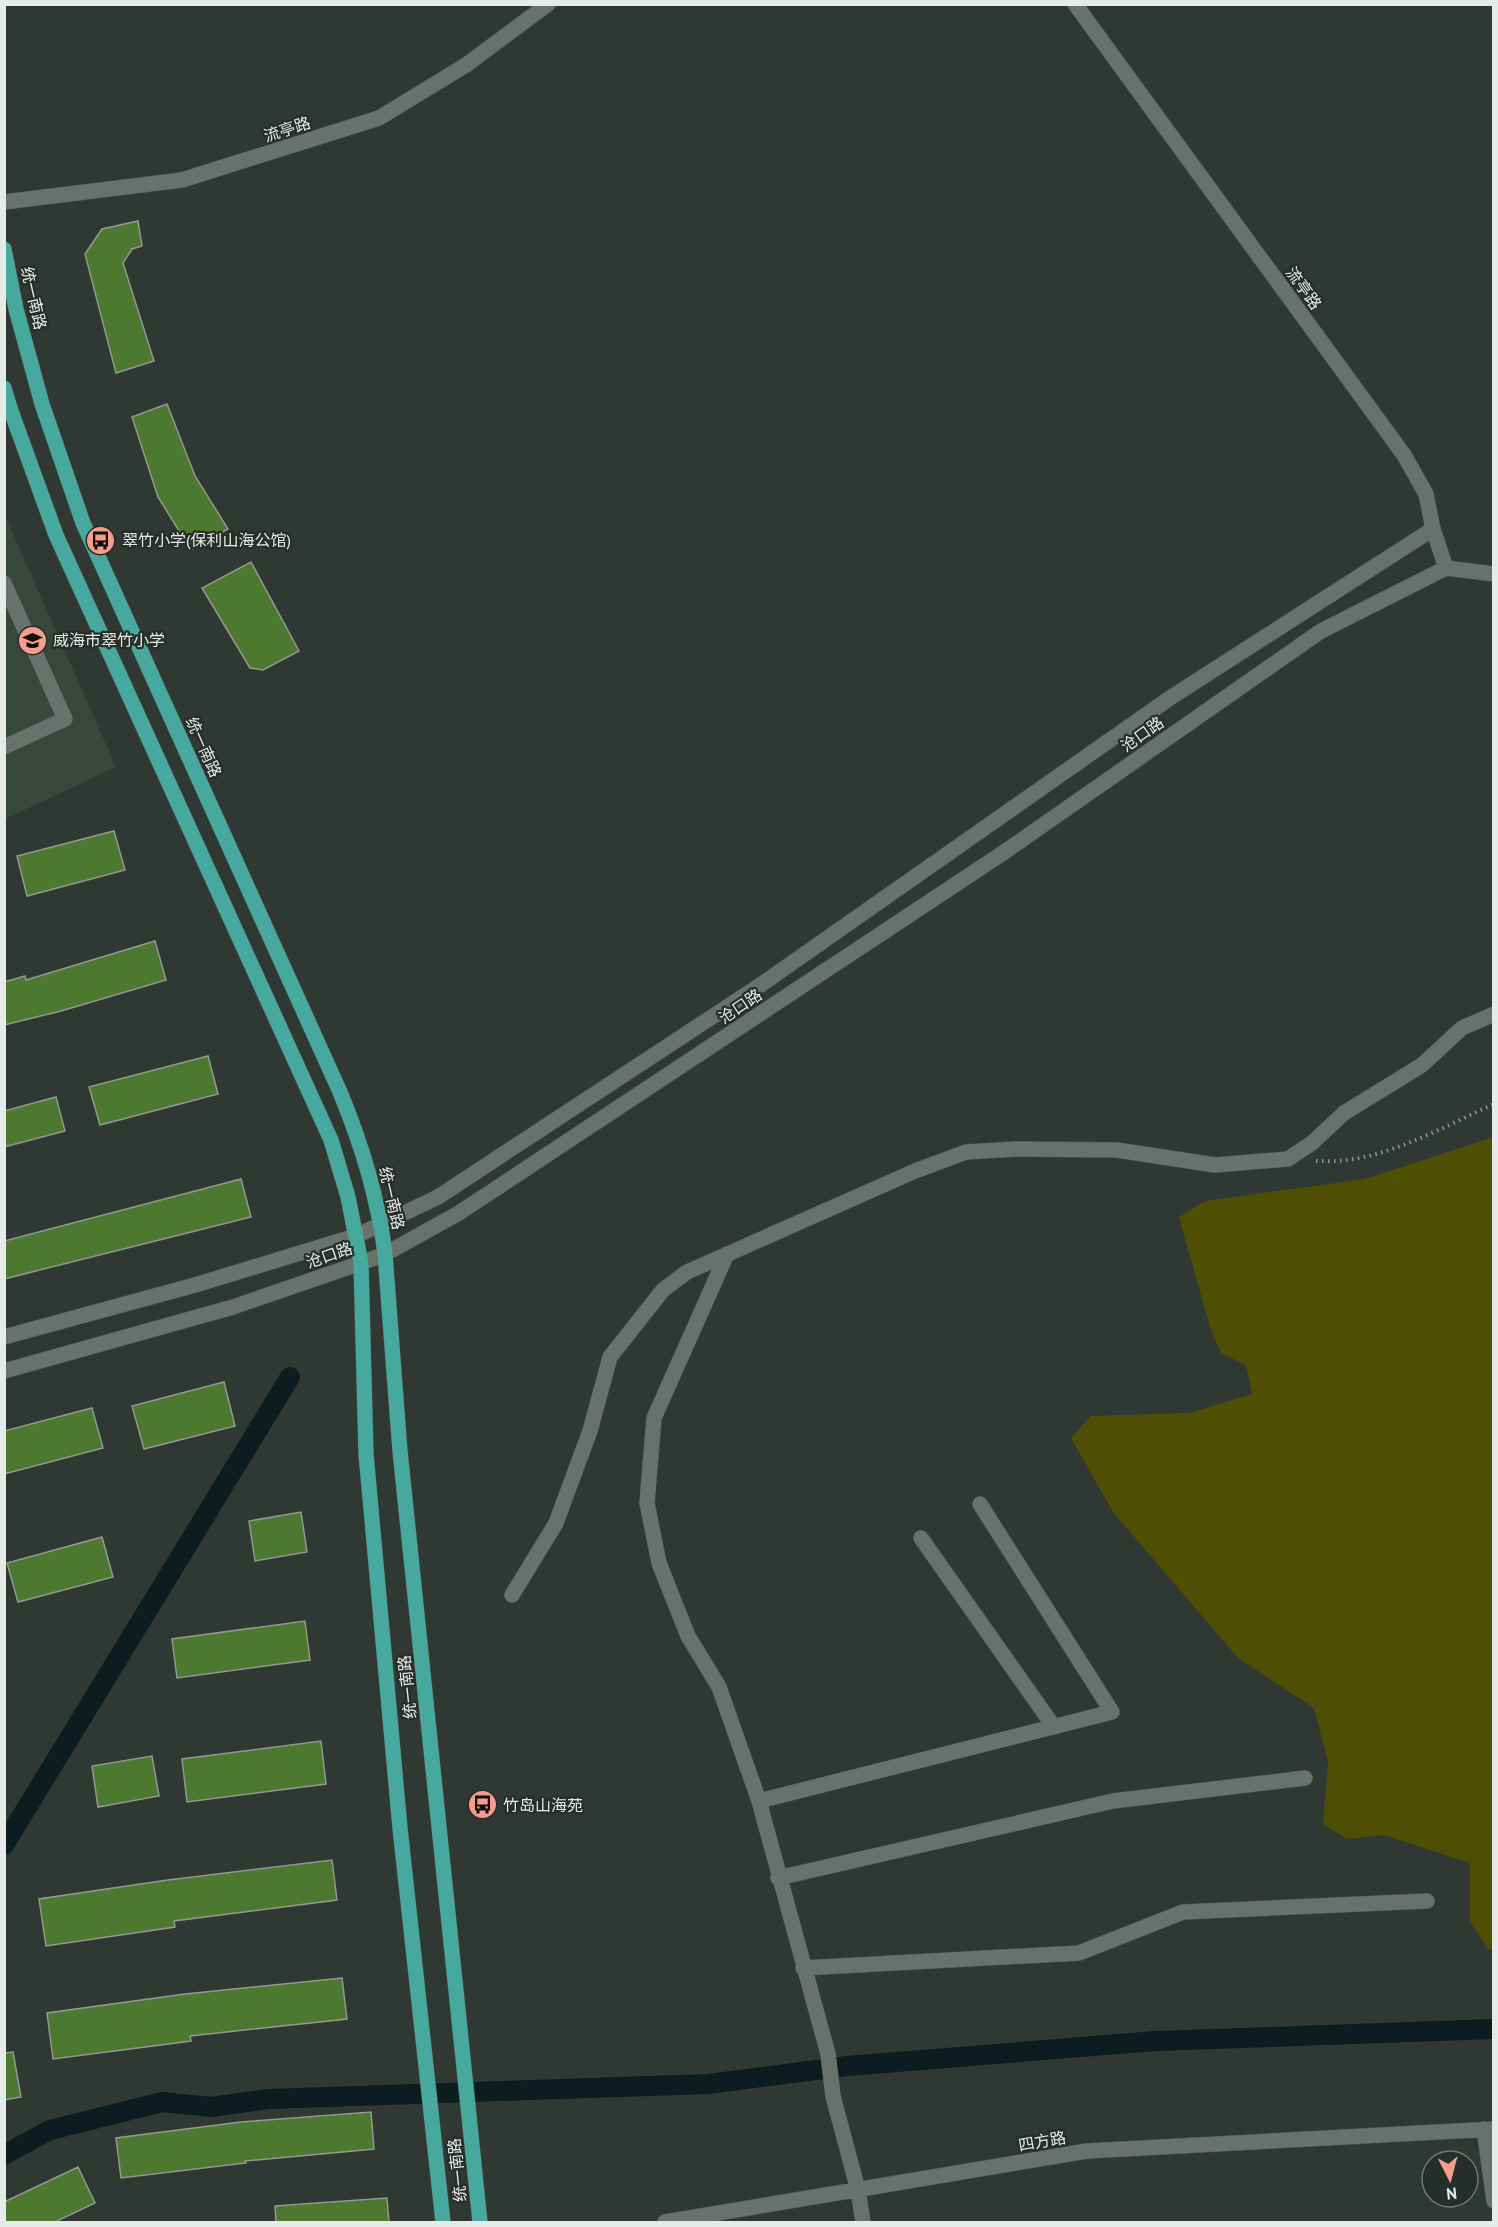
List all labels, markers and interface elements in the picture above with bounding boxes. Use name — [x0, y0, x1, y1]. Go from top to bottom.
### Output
street label: 流亭路 — [261, 112, 313, 146]
street label: 流亭路 — [1282, 263, 1326, 313]
street label: 统一南路 — [17, 265, 51, 331]
bus stop icon: 翠竹小学(保利山海公馆) — [85, 524, 117, 556]
place label: 翠竹小学(保利山海公馆) — [122, 530, 291, 550]
school or university icon: 威海市翠竹小学 — [16, 624, 48, 656]
place label: 威海市翠竹小学 — [53, 630, 165, 650]
street label: 沧口路 — [1117, 712, 1167, 756]
street label: 统一南路 — [182, 714, 226, 780]
street label: 沧口路 — [715, 984, 765, 1028]
street label: 统一南路 — [375, 1165, 409, 1231]
street label: 沧口路 — [303, 1238, 355, 1272]
street label: 统一南路 — [394, 1654, 420, 1720]
bus stop icon: 竹岛山海苑 — [466, 1789, 498, 1821]
place label: 竹岛山海苑 — [503, 1795, 583, 1815]
street label: 四方路 — [1017, 2127, 1067, 2155]
street label: 统一南路 — [444, 2137, 470, 2203]
north arrow — [1420, 2149, 1480, 2209]
text: N — [1445, 2183, 1458, 2204]

